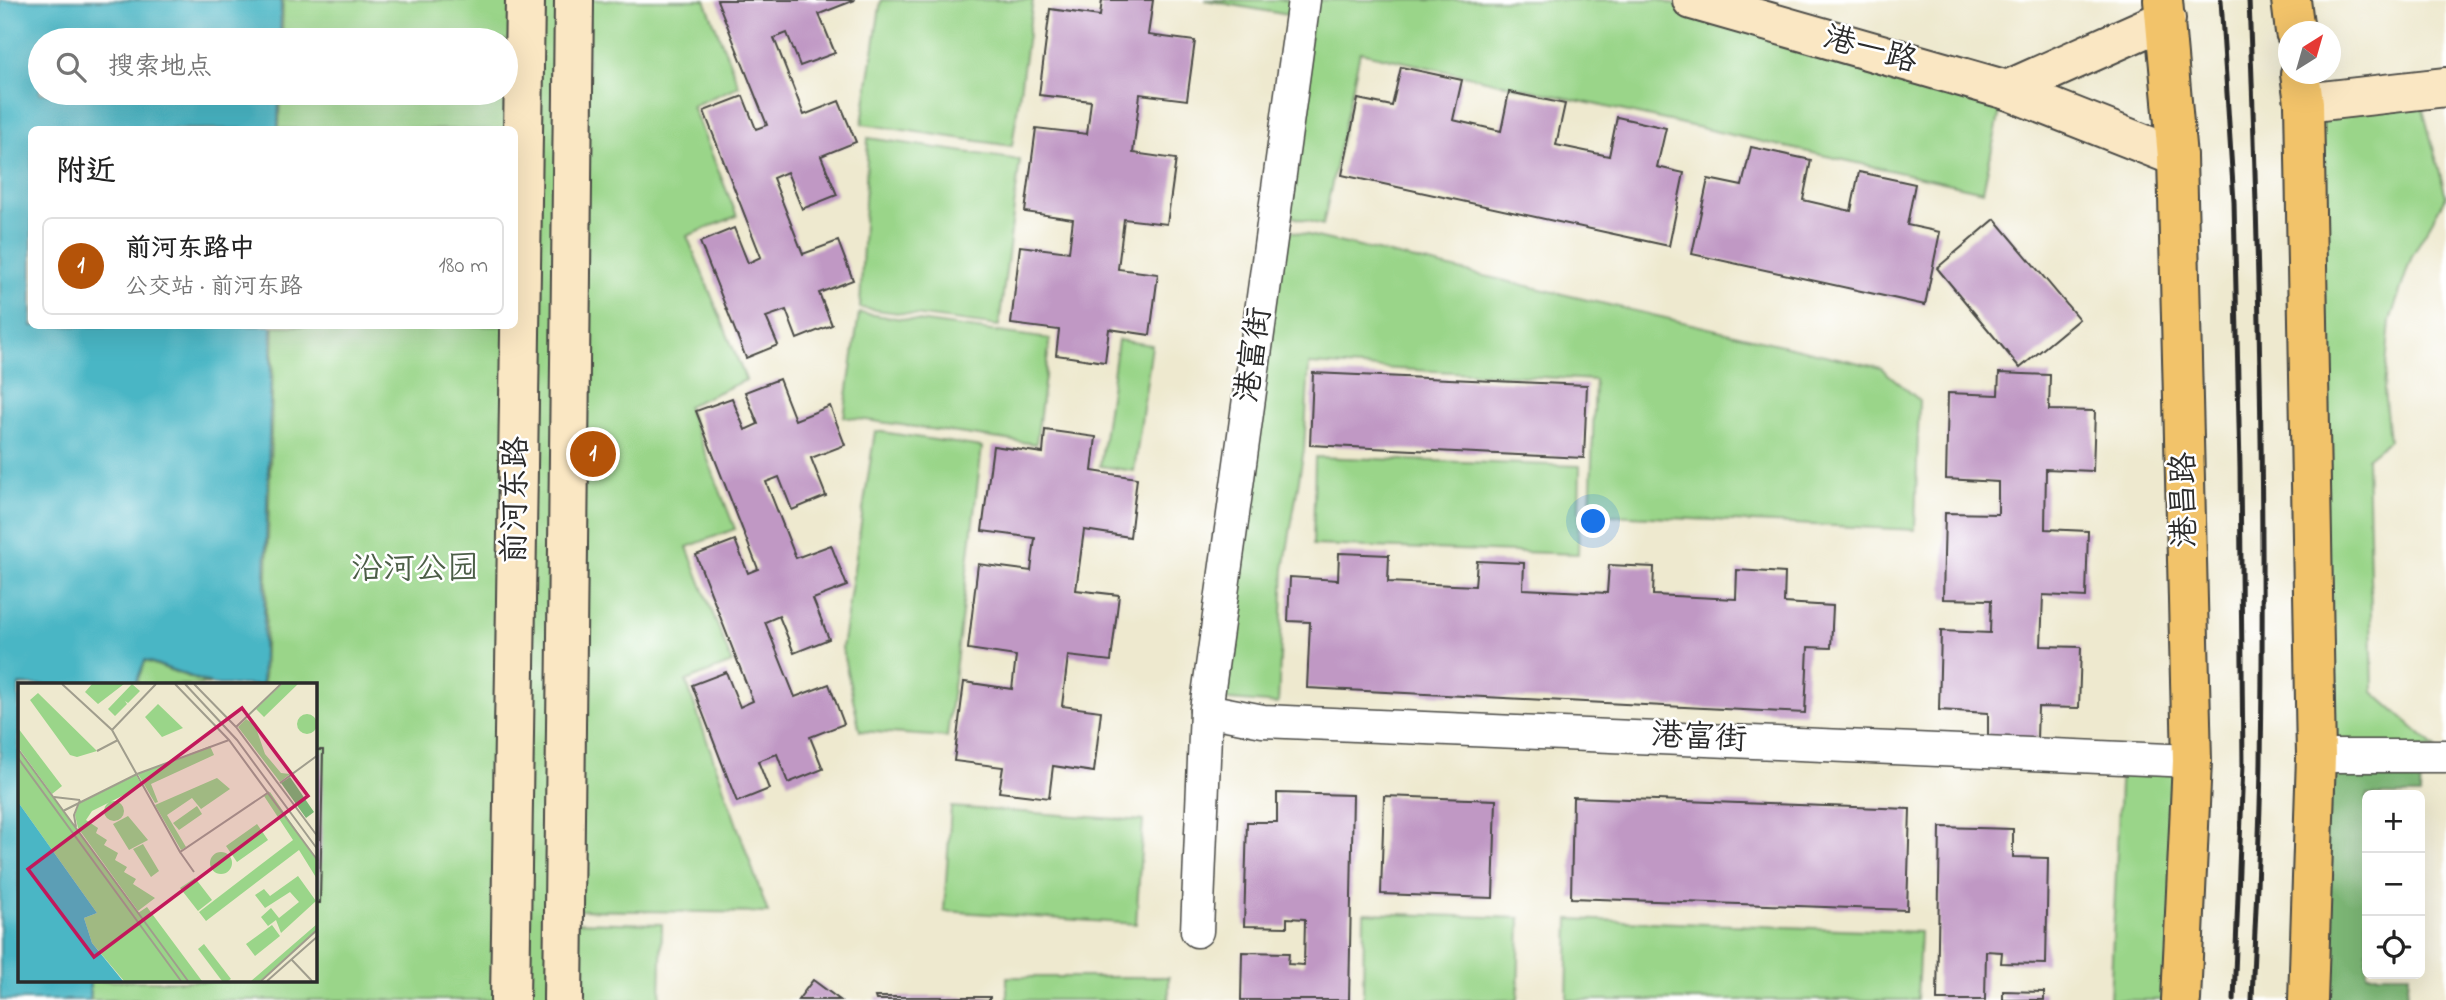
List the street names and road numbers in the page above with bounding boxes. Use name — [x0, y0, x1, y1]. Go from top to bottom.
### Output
street label: 港一路 — [1817, 15, 1923, 87]
street label: 港富街 — [1225, 304, 1285, 406]
street label: 前河东路 — [492, 436, 542, 564]
street label: 港昌路 — [2162, 452, 2210, 548]
street label: 港富街 — [1650, 713, 1748, 765]

